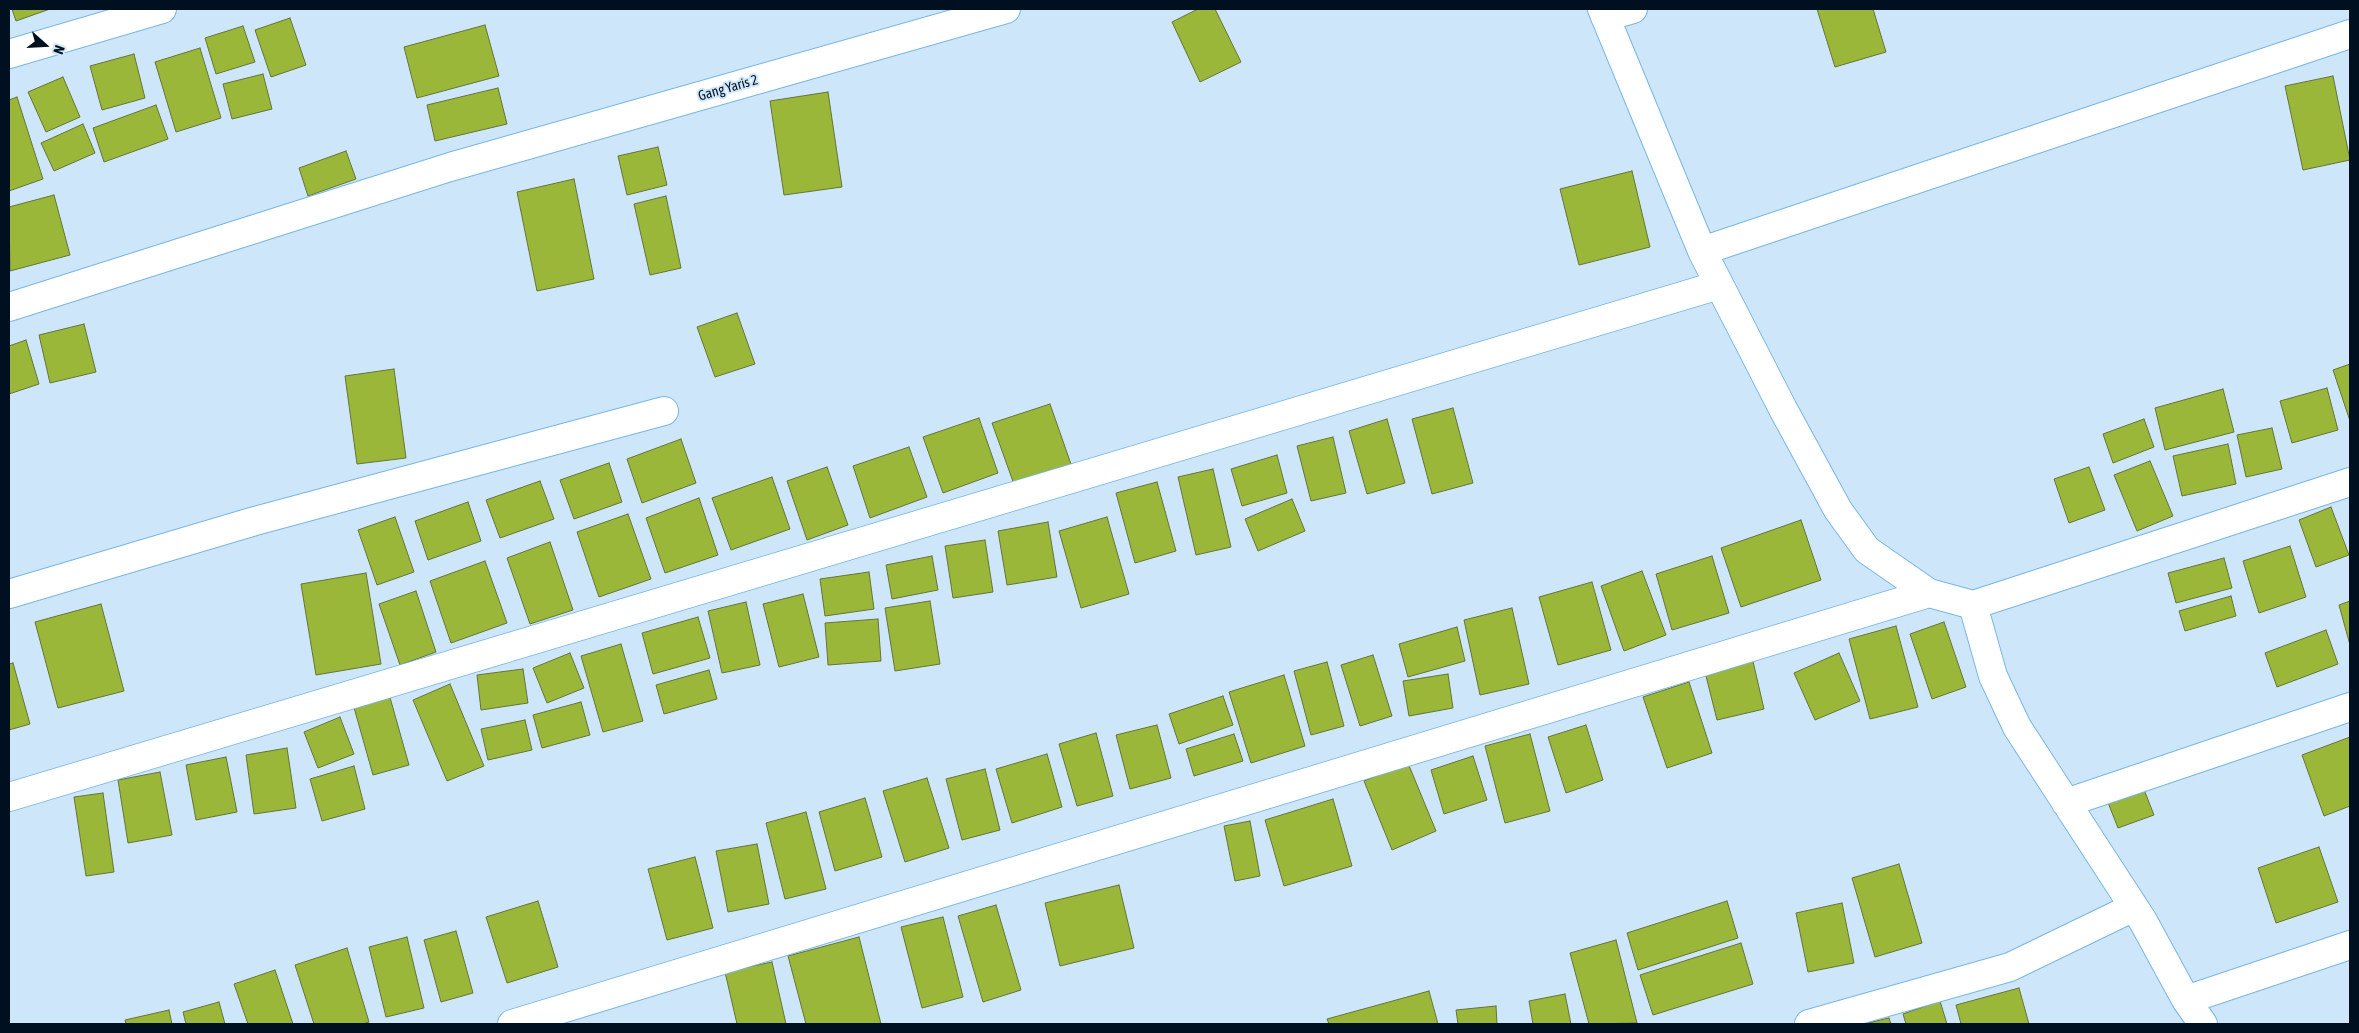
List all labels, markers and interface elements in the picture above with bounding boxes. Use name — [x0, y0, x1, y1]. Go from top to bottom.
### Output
north arrow — [20, 20, 70, 70]
text: N — [50, 43, 68, 56]
street label: Gang Yaris 2 — [696, 71, 760, 105]

